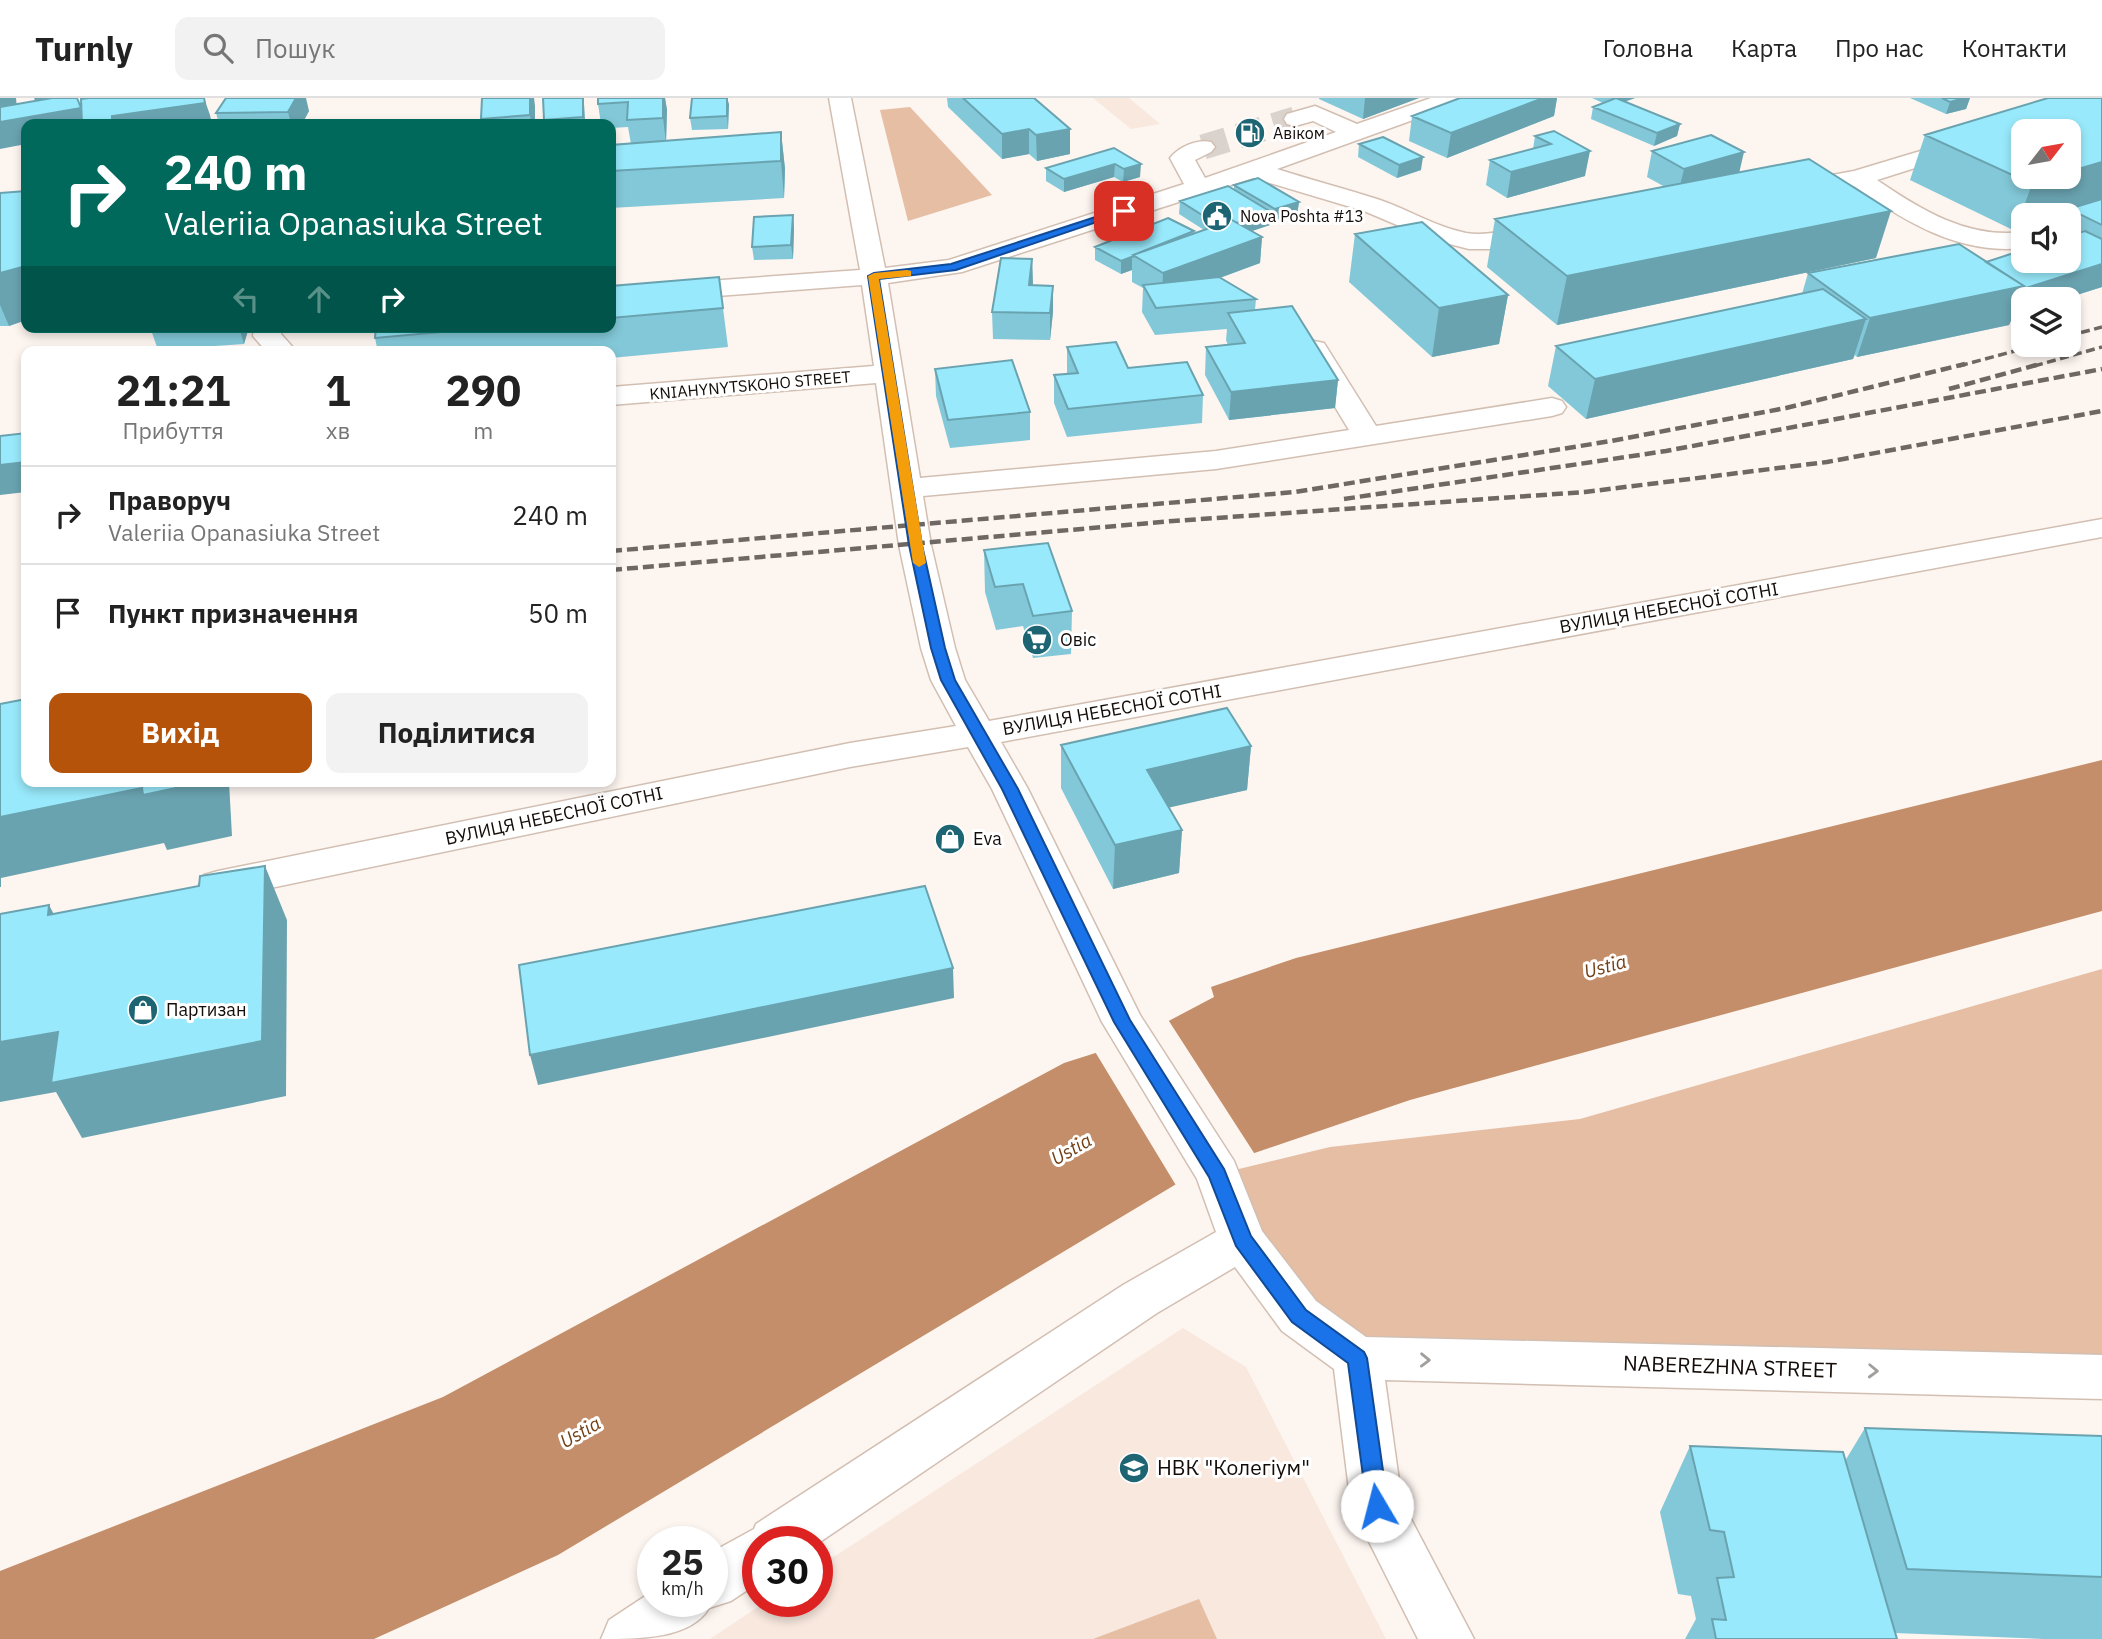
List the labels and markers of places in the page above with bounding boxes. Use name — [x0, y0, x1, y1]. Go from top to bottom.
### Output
fuel station icon: Авіком — [1233, 116, 1267, 150]
place label: Авіком — [1273, 123, 1325, 143]
pin — [1094, 181, 1154, 241]
public building icon: Nova Poshta #13 — [1200, 199, 1234, 233]
place label: Nova Poshta #13 — [1240, 206, 1364, 226]
supermarket icon: Овіс — [1020, 623, 1054, 657]
place label: Овіс — [1060, 628, 1096, 651]
shop icon: Eva — [933, 822, 967, 856]
place label: Eva — [973, 827, 1002, 850]
shop icon: Партизан — [126, 993, 160, 1027]
place label: Партизан — [166, 998, 247, 1021]
school or university icon: НВК "Колегіум" — [1117, 1451, 1151, 1485]
place label: НВК "Колегіум" — [1157, 1453, 1310, 1481]

